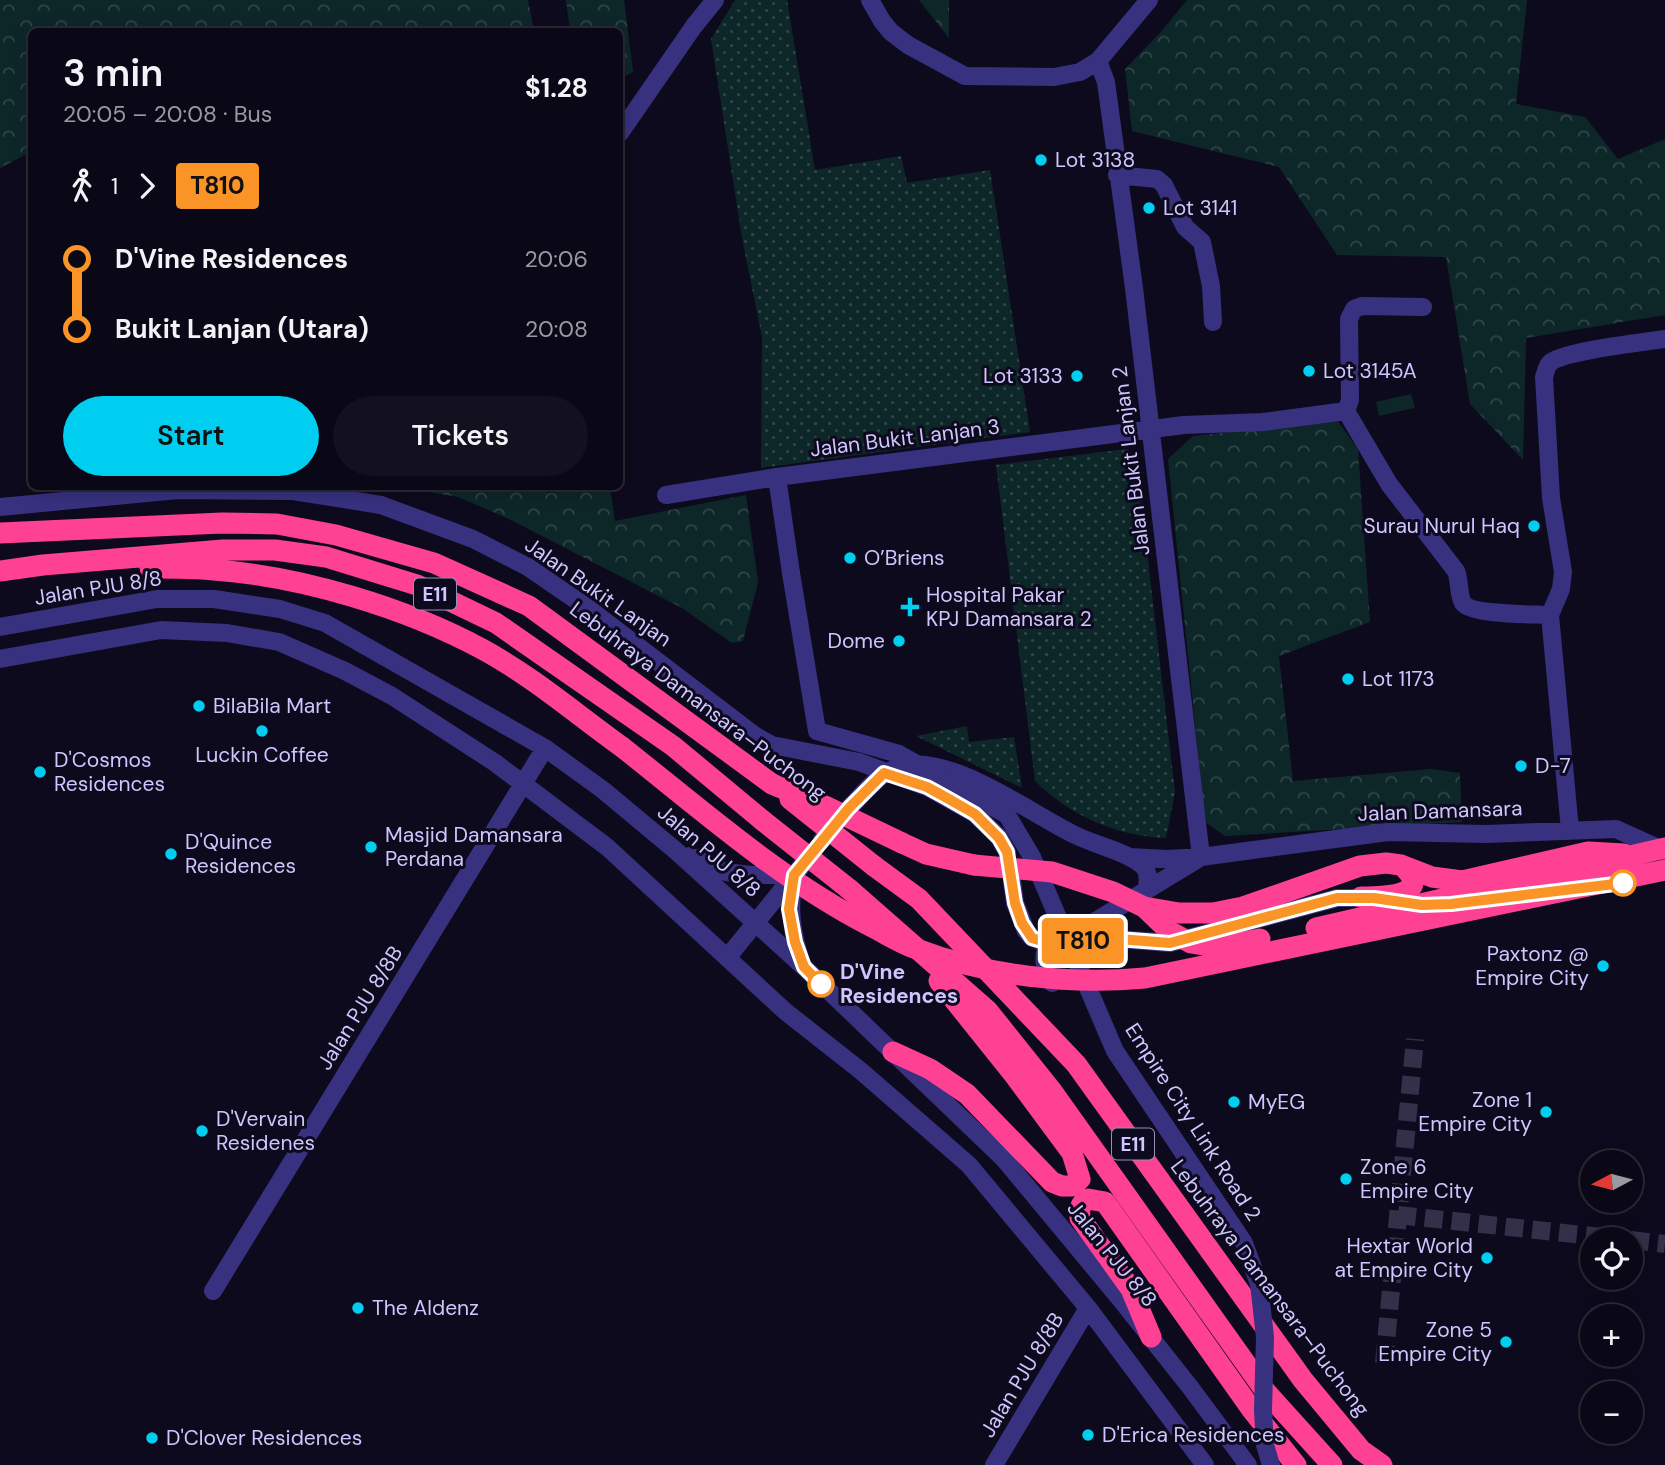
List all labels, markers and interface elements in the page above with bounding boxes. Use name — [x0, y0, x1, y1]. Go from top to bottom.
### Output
text: 3 min — [63, 48, 163, 98]
text: $1.28 — [525, 71, 588, 105]
text: 20:05 – 20:08 · Bus — [63, 99, 272, 129]
place label: Lot 3138 — [1055, 146, 1135, 174]
marker: Lot 3138 — [1033, 152, 1049, 168]
icon: walk — [63, 167, 101, 205]
icon: forward — [128, 167, 166, 205]
text: T810 — [190, 170, 245, 201]
text: 1 — [111, 171, 118, 201]
place label: Lot 3141 — [1163, 194, 1237, 222]
marker: Lot 3141 — [1141, 200, 1157, 216]
text: D'Vine Residences — [115, 242, 348, 276]
text: 20:06 — [524, 244, 588, 274]
text: Bukit Lanjan (Utara) — [115, 312, 369, 346]
text: 20:08 — [525, 314, 588, 344]
place label: Lot 3145A — [1323, 357, 1417, 385]
place label: Lot 3133 — [983, 362, 1063, 390]
marker: Lot 3145A — [1301, 363, 1317, 379]
street label: Jalan Bukit Lanjan 2 — [1105, 365, 1157, 557]
marker: Lot 3133 — [1069, 368, 1085, 384]
button: Start — [63, 396, 319, 476]
button: Tickets — [333, 396, 588, 476]
street label: Jalan Bukit Lanjan 3 — [809, 412, 1001, 464]
place label: Surau Nurul Haq — [1363, 512, 1520, 540]
marker: Surau Nurul Haq — [1526, 518, 1542, 534]
street label: Jalan Bukit Lanjan — [519, 531, 677, 653]
place label: O’Briens — [864, 544, 945, 572]
marker: O’Briens — [842, 550, 858, 566]
street label: Jalan PJU 8/8 — [32, 564, 164, 612]
road number: E11 — [414, 579, 456, 610]
place label: Hospital Pakar KPJ Damansara 2 — [926, 581, 1092, 633]
street label: Lebuhraya Damansara–Puchong — [564, 595, 832, 807]
marker: Hospital Pakar KPJ Damansara 2 — [900, 597, 920, 617]
place label: Dome — [827, 627, 885, 655]
marker: Dome — [891, 633, 907, 649]
place label: Lot 1173 — [1362, 665, 1435, 693]
marker: Lot 1173 — [1340, 671, 1356, 687]
place label: BilaBila Mart — [213, 692, 331, 720]
marker: BilaBila Mart — [191, 698, 207, 714]
marker: Luckin Coffee — [254, 723, 270, 739]
place label: Luckin Coffee — [195, 741, 329, 769]
place label: D'Cosmos Residences — [54, 746, 165, 798]
place label: D-7 — [1535, 752, 1571, 780]
marker: D-7 — [1513, 758, 1529, 774]
marker: D'Cosmos Residences — [32, 764, 48, 780]
street label: Jalan Damansara — [1357, 794, 1523, 828]
street label: Jalan PJU 8/8 — [651, 798, 767, 904]
place label: Masjid Damansara Perdana — [385, 821, 563, 873]
place label: D'Quince Residences — [185, 828, 296, 880]
marker: Masjid Damansara Perdana — [363, 839, 379, 855]
marker: D'Quince Residences — [163, 846, 179, 862]
unlabelled marker — [1610, 870, 1636, 896]
line badge: T810 — [1034, 918, 1132, 964]
text: T810 — [1056, 925, 1110, 956]
place label: Paxtonz @ Empire City — [1475, 940, 1589, 992]
street label: Jalan PJU 8/8B — [311, 941, 409, 1075]
place label: D'Vine Residences — [840, 958, 958, 1010]
marker: Paxtonz @ Empire City — [1595, 958, 1611, 974]
marker: D'Vine Residences — [808, 971, 834, 997]
street label: Empire City Link Road 2 — [1119, 1018, 1267, 1226]
place label: Zone 1 Empire City — [1418, 1086, 1532, 1138]
place label: MyEG — [1248, 1088, 1305, 1116]
marker: MyEG — [1226, 1094, 1242, 1110]
marker: Zone 1 Empire City — [1538, 1104, 1554, 1120]
place label: D'Vervain Residenes — [216, 1105, 315, 1157]
marker: D'Vervain Residenes — [194, 1123, 210, 1139]
road number: E11 — [1112, 1128, 1154, 1160]
north arrow — [1580, 1150, 1643, 1213]
map controls — [1580, 1150, 1643, 1444]
place label: Zone 6 Empire City — [1360, 1153, 1474, 1205]
street label: Lebuhraya Damansara–Puchong — [1164, 1154, 1376, 1422]
marker: Zone 6 Empire City — [1338, 1171, 1354, 1187]
street label: Jalan PJU 8/8 — [1061, 1195, 1163, 1313]
button: locate — [1580, 1227, 1643, 1290]
place label: Hextar World at Empire City — [1334, 1232, 1473, 1284]
marker: Hextar World at Empire City — [1479, 1250, 1495, 1266]
place label: The Aldenz — [372, 1294, 479, 1322]
marker: The Aldenz — [350, 1300, 366, 1316]
button: + — [1580, 1304, 1643, 1367]
street label: Jalan PJU 8/8B — [974, 1307, 1070, 1443]
place label: Zone 5 Empire City — [1378, 1316, 1492, 1368]
marker: Zone 5 Empire City — [1498, 1334, 1514, 1350]
button: − — [1580, 1381, 1643, 1444]
place label: D'Erica Residences — [1102, 1421, 1284, 1449]
place label: D'Clover Residences — [166, 1424, 362, 1452]
marker: D'Erica Residences — [1080, 1427, 1096, 1443]
marker: D'Clover Residences — [144, 1430, 160, 1446]

